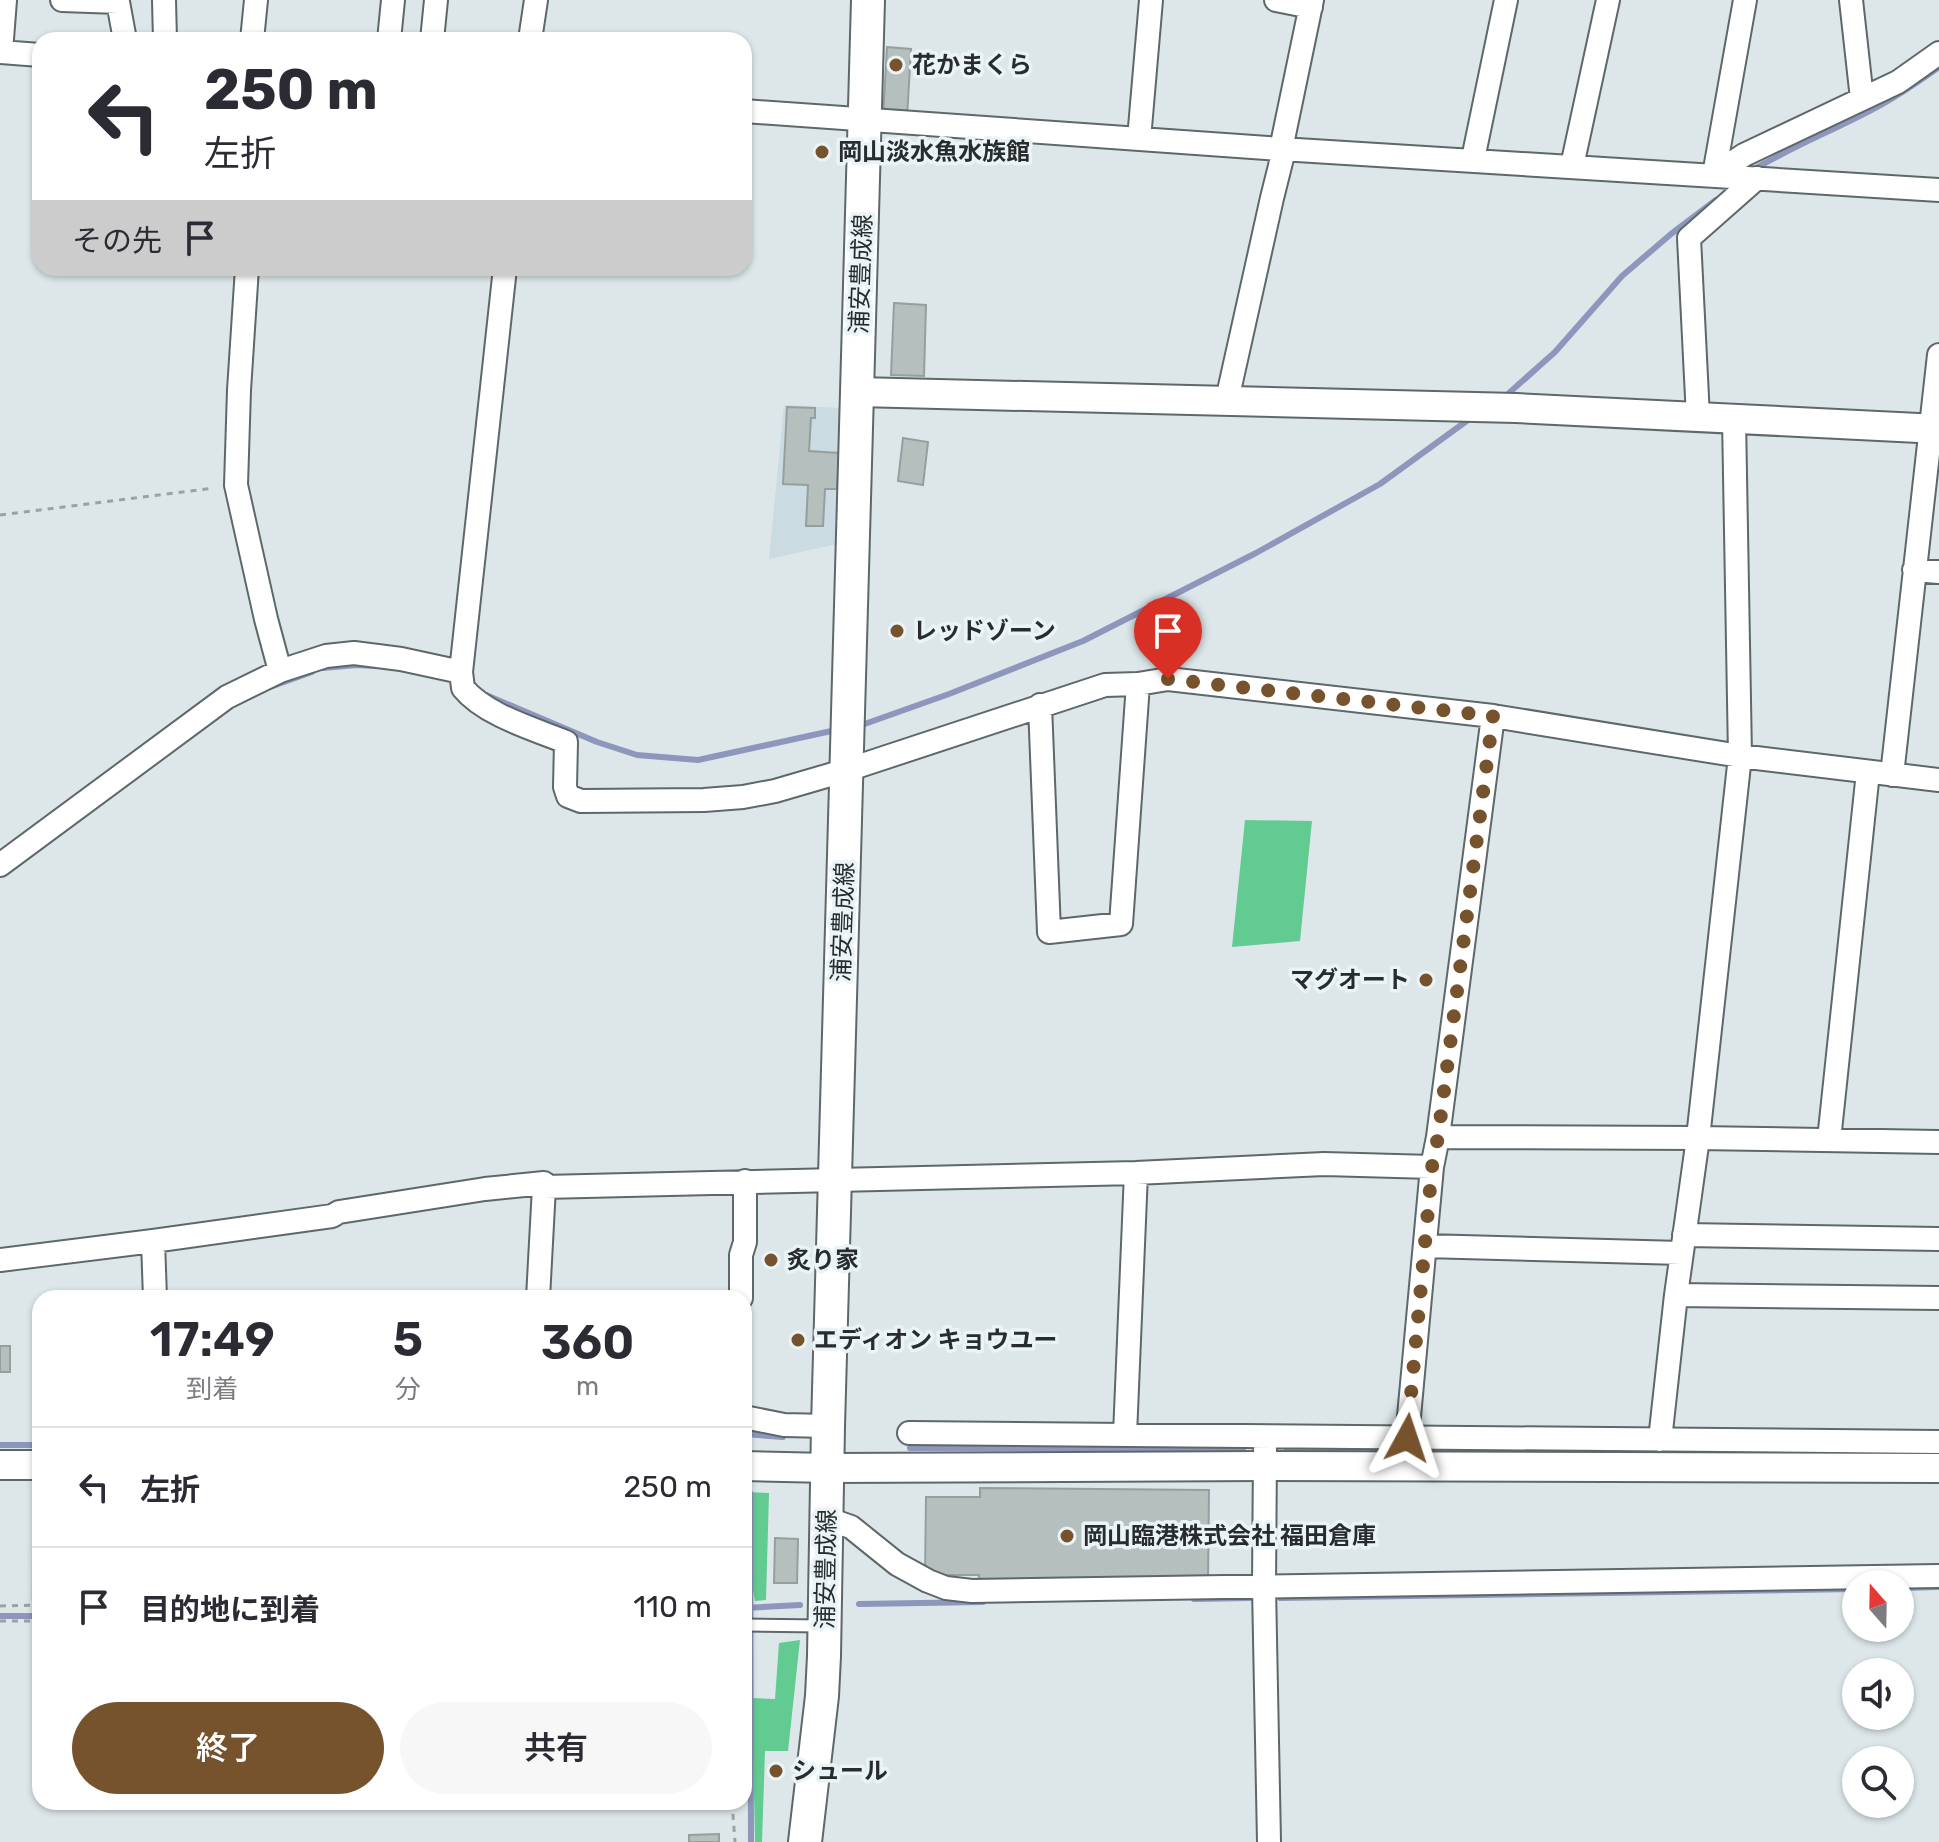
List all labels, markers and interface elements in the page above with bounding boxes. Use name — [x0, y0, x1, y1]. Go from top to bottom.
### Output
place label: 花かまくら — [912, 51, 1032, 79]
marker: 花かまくら — [887, 56, 905, 74]
text: 250 m — [204, 57, 378, 123]
icon: left — [72, 64, 176, 168]
text: 左折 — [204, 132, 276, 175]
place label: 岡山淡水魚水族館 — [838, 138, 1030, 166]
marker: 岡山淡水魚水族館 — [813, 143, 831, 161]
street label: 浦安豊成線 — [845, 214, 877, 334]
icon: arrive — [178, 216, 222, 260]
text: その先 — [72, 223, 162, 259]
pin — [1134, 597, 1202, 679]
icon: arrive — [1146, 609, 1190, 653]
place label: レッドゾーン — [913, 617, 1056, 645]
marker: レッドゾーン — [888, 622, 906, 640]
street label: 浦安豊成線 — [827, 862, 859, 982]
place label: マグオート — [1290, 966, 1410, 994]
marker: マグオート — [1417, 971, 1435, 989]
place label: 炙り家 — [787, 1246, 859, 1274]
marker: 炙り家 — [762, 1251, 780, 1269]
text: 17:49 — [150, 1311, 275, 1368]
text: 5 — [393, 1311, 423, 1368]
text: 360 — [541, 1314, 634, 1371]
place label: エディオン キョウユー — [814, 1326, 1057, 1354]
marker: エディオン キョウユー — [789, 1331, 807, 1349]
text: m — [576, 1371, 599, 1402]
text: 到着 — [186, 1374, 238, 1405]
text: 分 — [395, 1374, 421, 1405]
position arrow — [1365, 1396, 1449, 1480]
icon: left — [72, 1465, 116, 1509]
text: 250 m — [624, 1469, 712, 1505]
text: 左折 — [140, 1472, 200, 1508]
street label: 浦安豊成線 — [811, 1509, 841, 1629]
place label: 岡山臨港株式会社 福田倉庫 — [1083, 1522, 1376, 1550]
marker: 岡山臨港株式会社 福田倉庫 — [1058, 1527, 1076, 1545]
north arrow — [1842, 1570, 1914, 1642]
map controls — [1842, 1570, 1914, 1818]
icon: arrive — [72, 1585, 116, 1629]
text: 110 m — [633, 1589, 712, 1625]
text: 目的地に到着 — [140, 1592, 320, 1628]
button: sound — [1842, 1658, 1914, 1730]
button: 終了 — [72, 1702, 384, 1794]
button: 共有 — [400, 1702, 712, 1794]
button: search — [1842, 1746, 1914, 1818]
place label: シュール — [792, 1757, 888, 1785]
marker: シュール — [767, 1762, 785, 1780]

